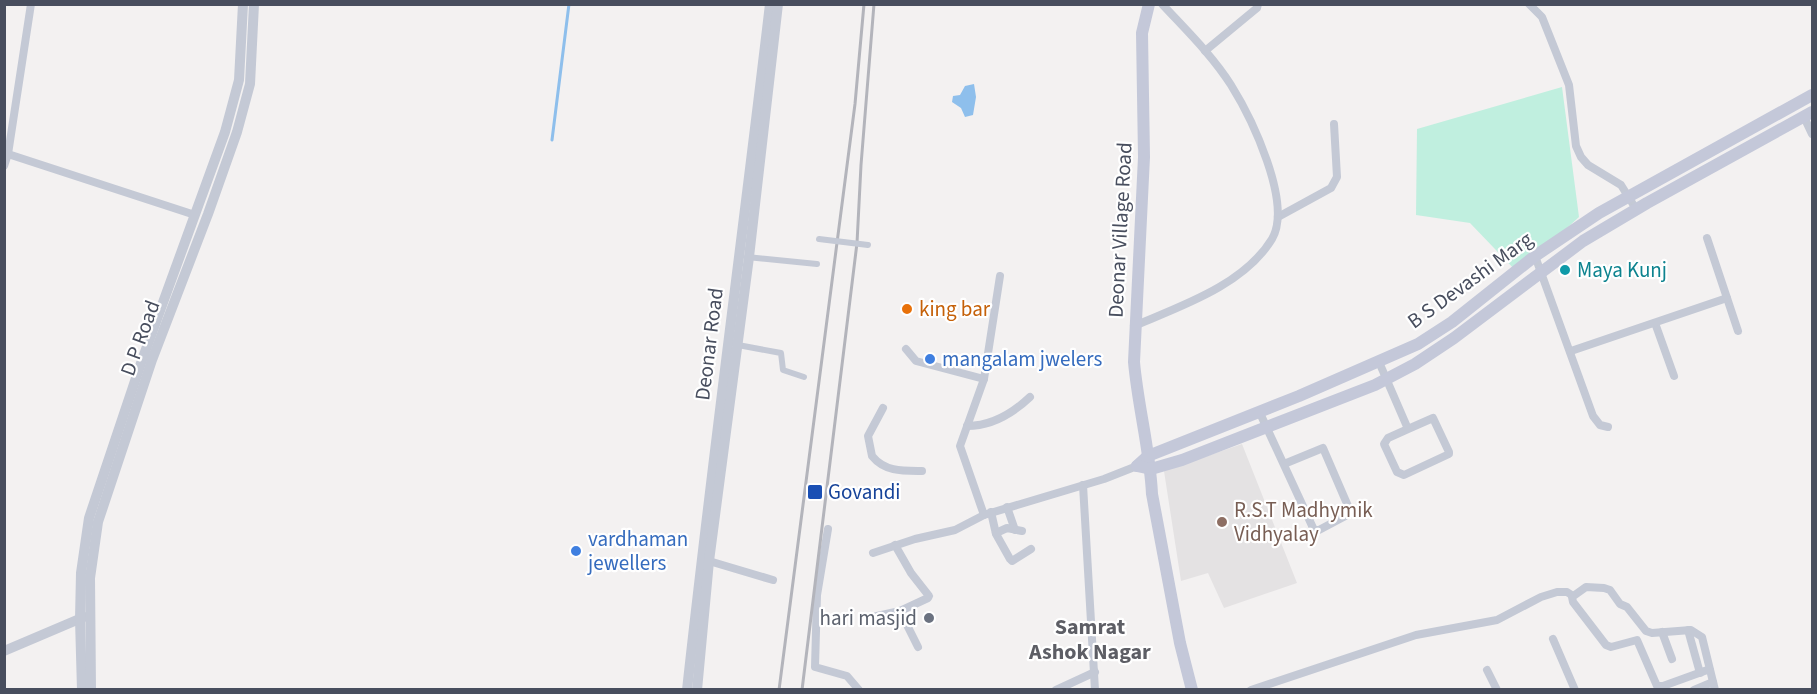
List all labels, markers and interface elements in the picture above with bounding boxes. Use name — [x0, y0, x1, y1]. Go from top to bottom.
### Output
street label: Deonar Village Road — [1100, 142, 1140, 318]
street label: B S Devashi Marg — [1401, 224, 1539, 336]
place label: Maya Kunj — [1577, 255, 1667, 285]
marker: Maya Kunj — [1558, 263, 1572, 277]
street label: Deonar Road — [687, 286, 731, 402]
place label: king bar — [919, 294, 991, 324]
street label: D P Road — [113, 296, 167, 380]
marker: king bar — [900, 302, 914, 316]
place label: mangalam jwelers — [942, 344, 1102, 374]
marker: mangalam jwelers — [923, 352, 937, 366]
place label: Govandi — [828, 477, 901, 507]
marker: Govandi — [806, 483, 824, 501]
place label: R.S.T Madhymik Vidhyalay — [1234, 495, 1373, 549]
marker: R.S.T Madhymik Vidhyalay — [1215, 515, 1229, 529]
place label: vardhaman jewellers — [587, 524, 688, 578]
marker: vardhaman jewellers — [569, 544, 583, 558]
place label: hari masjid — [820, 603, 917, 633]
marker: hari masjid — [922, 611, 936, 625]
district label: Samrat Ashok Nagar — [1028, 611, 1151, 668]

